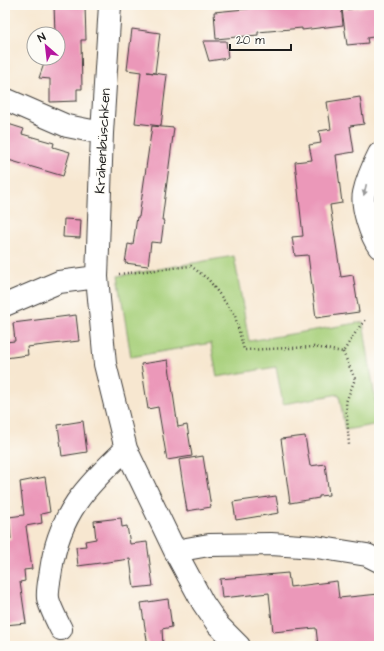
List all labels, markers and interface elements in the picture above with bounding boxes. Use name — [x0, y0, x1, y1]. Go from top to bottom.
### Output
north arrow — [26, 26, 66, 66]
scale bar — [230, 26, 291, 52]
text: N — [35, 29, 48, 46]
text: 20 m — [236, 32, 265, 49]
street label: Krähenbüschken — [90, 88, 116, 194]
one-way arrow — [362, 184, 368, 197]

